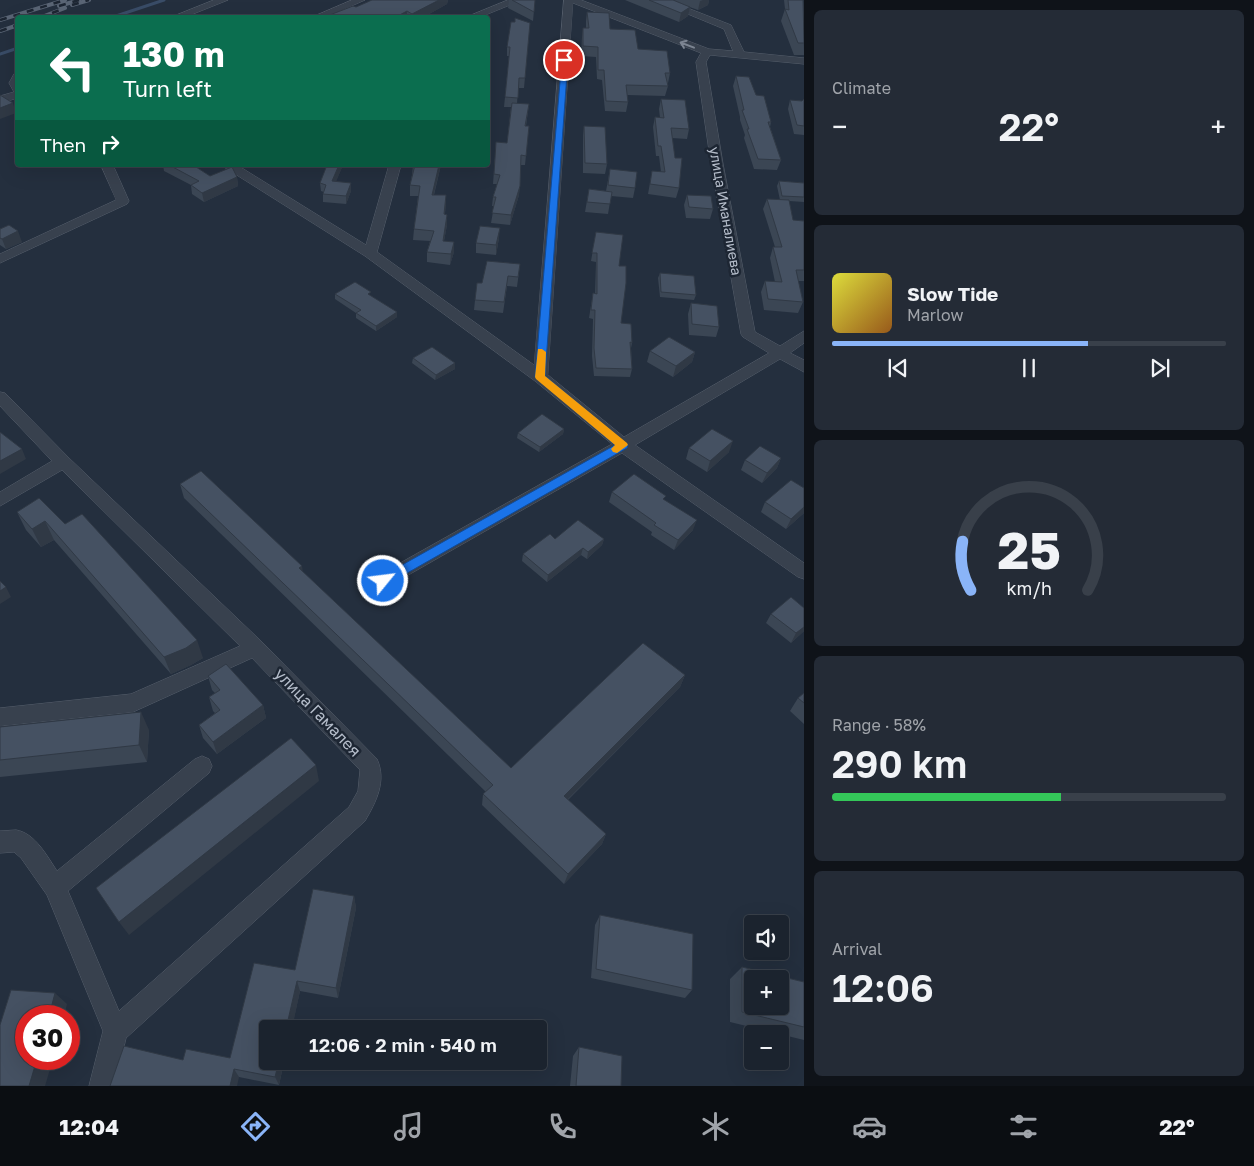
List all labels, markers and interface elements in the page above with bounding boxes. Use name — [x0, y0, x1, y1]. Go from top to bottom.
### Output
text: 130 m — [123, 33, 225, 75]
icon: left — [40, 35, 105, 100]
pin — [543, 39, 585, 81]
one-way arrow — [680, 40, 695, 49]
icon: arrive — [550, 46, 578, 74]
text: Turn left — [123, 75, 212, 102]
text: Climate — [832, 78, 891, 98]
text: 22° — [999, 104, 1059, 149]
text: − — [832, 110, 847, 143]
text: + — [1211, 110, 1226, 143]
icon: right — [96, 130, 124, 158]
text: Then — [40, 133, 86, 156]
street label: улица Иманалиева — [706, 145, 746, 277]
text: Slow Tide — [907, 282, 998, 305]
text: Marlow — [907, 305, 963, 325]
icon: previous — [884, 354, 912, 382]
icon: pause — [1015, 354, 1043, 382]
icon: next — [1146, 354, 1174, 382]
text: 25 — [997, 518, 1061, 580]
position arrow — [356, 554, 408, 606]
text: km/h — [1006, 577, 1052, 599]
street label: улица Гамалея — [271, 663, 365, 761]
text: Range · 58% — [832, 715, 926, 735]
text: 290 km — [832, 741, 967, 786]
map controls — [744, 915, 789, 1070]
button: sound — [744, 915, 789, 960]
text: Arrival — [832, 939, 882, 959]
text: 12:06 — [832, 965, 934, 1010]
button: + — [744, 970, 789, 1015]
speed limit sign: 30 — [15, 1005, 80, 1070]
button: − — [744, 1025, 789, 1070]
text: 12:06 · 2 min · 540 m — [309, 1033, 497, 1056]
icon: directions — [238, 1109, 273, 1144]
icon: music — [391, 1109, 426, 1144]
icon: phone — [545, 1109, 580, 1144]
icon: climate — [698, 1109, 733, 1144]
icon: car — [852, 1109, 887, 1144]
icon: filters — [1006, 1109, 1041, 1144]
text: 12:04 — [59, 1113, 119, 1140]
text: 22° — [1159, 1113, 1195, 1140]

